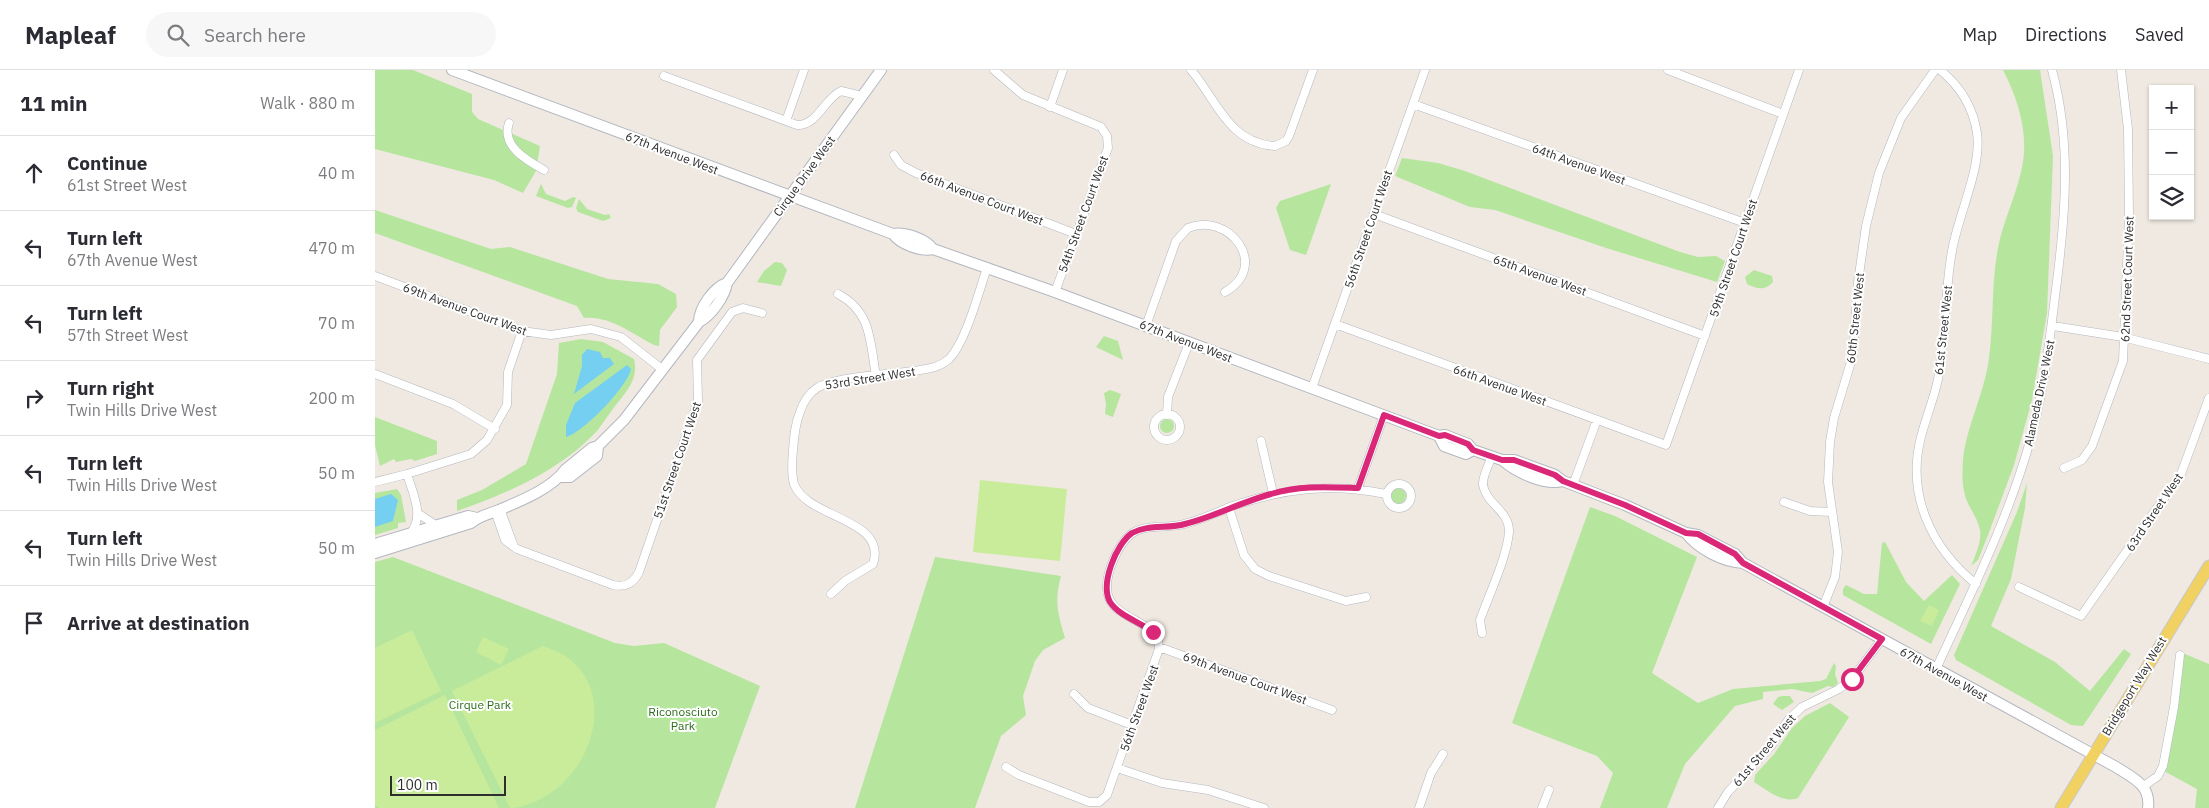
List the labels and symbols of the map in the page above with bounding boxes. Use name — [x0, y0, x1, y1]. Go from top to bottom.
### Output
street label: 67th Avenue West — [623, 128, 721, 178]
street label: Cirque Drive West — [770, 133, 838, 219]
street label: 64th Avenue West — [1530, 140, 1628, 188]
street label: 54th Street Court West — [1055, 153, 1111, 275]
street label: 66th Avenue Court West — [918, 168, 1046, 228]
street label: 56th Street Court West — [1341, 168, 1395, 290]
street label: 59th Street Court West — [1706, 197, 1760, 319]
street label: 62nd Street Court West — [2117, 216, 2137, 342]
street label: 65th Avenue West — [1491, 251, 1589, 299]
street label: 60th Street West — [1843, 272, 1867, 364]
street label: 69th Avenue Court West — [401, 280, 529, 338]
street label: 61st Street West — [1931, 284, 1955, 376]
street label: 67th Avenue West — [1137, 316, 1235, 366]
street label: Alameda Drive West — [2020, 338, 2058, 448]
street label: 66th Avenue West — [1451, 361, 1549, 409]
street label: 53rd Street West — [824, 363, 916, 393]
street label: 51st Street Court West — [650, 400, 704, 520]
street label: 63rd Street West — [2122, 470, 2186, 554]
route end — [1142, 621, 1165, 644]
street label: Bridgeport Way West — [2098, 634, 2170, 738]
street label: 67th Avenue West — [1897, 644, 1991, 704]
street label: 69th Avenue Court West — [1181, 649, 1309, 707]
street label: 56th Street West — [1116, 663, 1162, 753]
route start — [1841, 668, 1864, 691]
park label: Cirque Park — [449, 697, 512, 712]
park label: Riconosciuto Park — [648, 704, 718, 733]
street label: 61st Street West — [1729, 711, 1799, 789]
scale bar — [390, 773, 506, 796]

